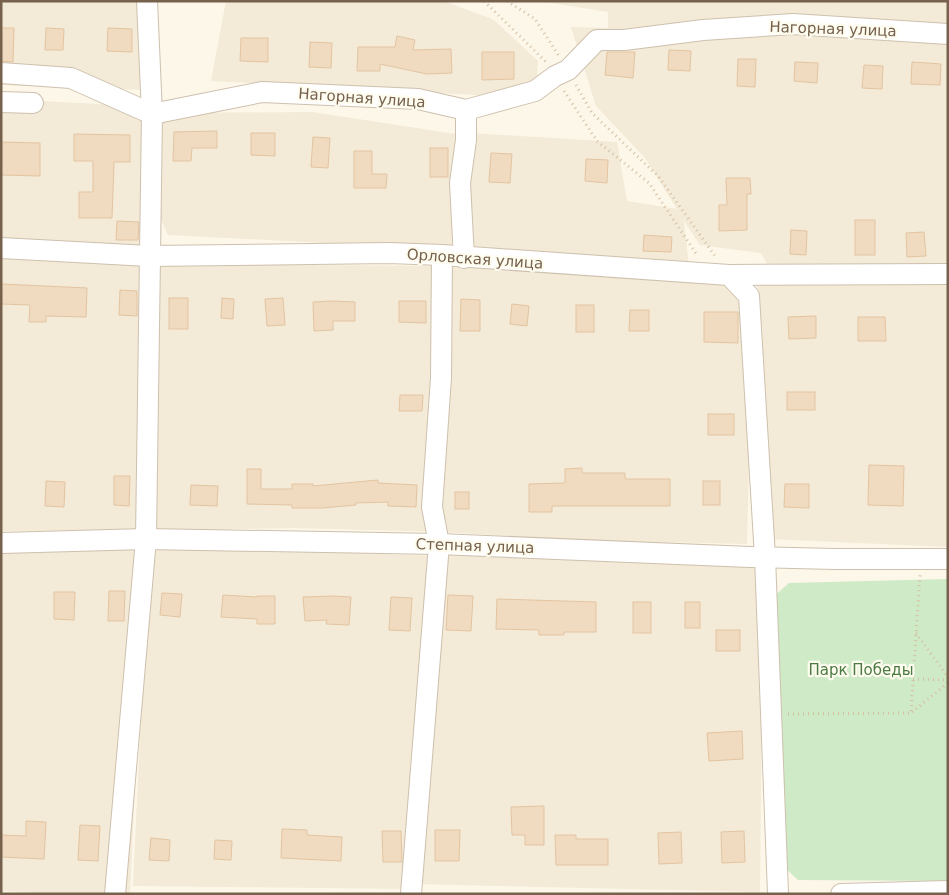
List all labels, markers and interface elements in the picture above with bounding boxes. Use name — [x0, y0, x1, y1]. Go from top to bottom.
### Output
street label: Нагорная улица — [769, 18, 897, 40]
street label: Нагорная улица — [298, 85, 426, 111]
street label: Орловская улица — [406, 245, 544, 273]
street label: Степная улица — [415, 535, 535, 557]
park label: Парк Победы — [809, 661, 913, 679]

